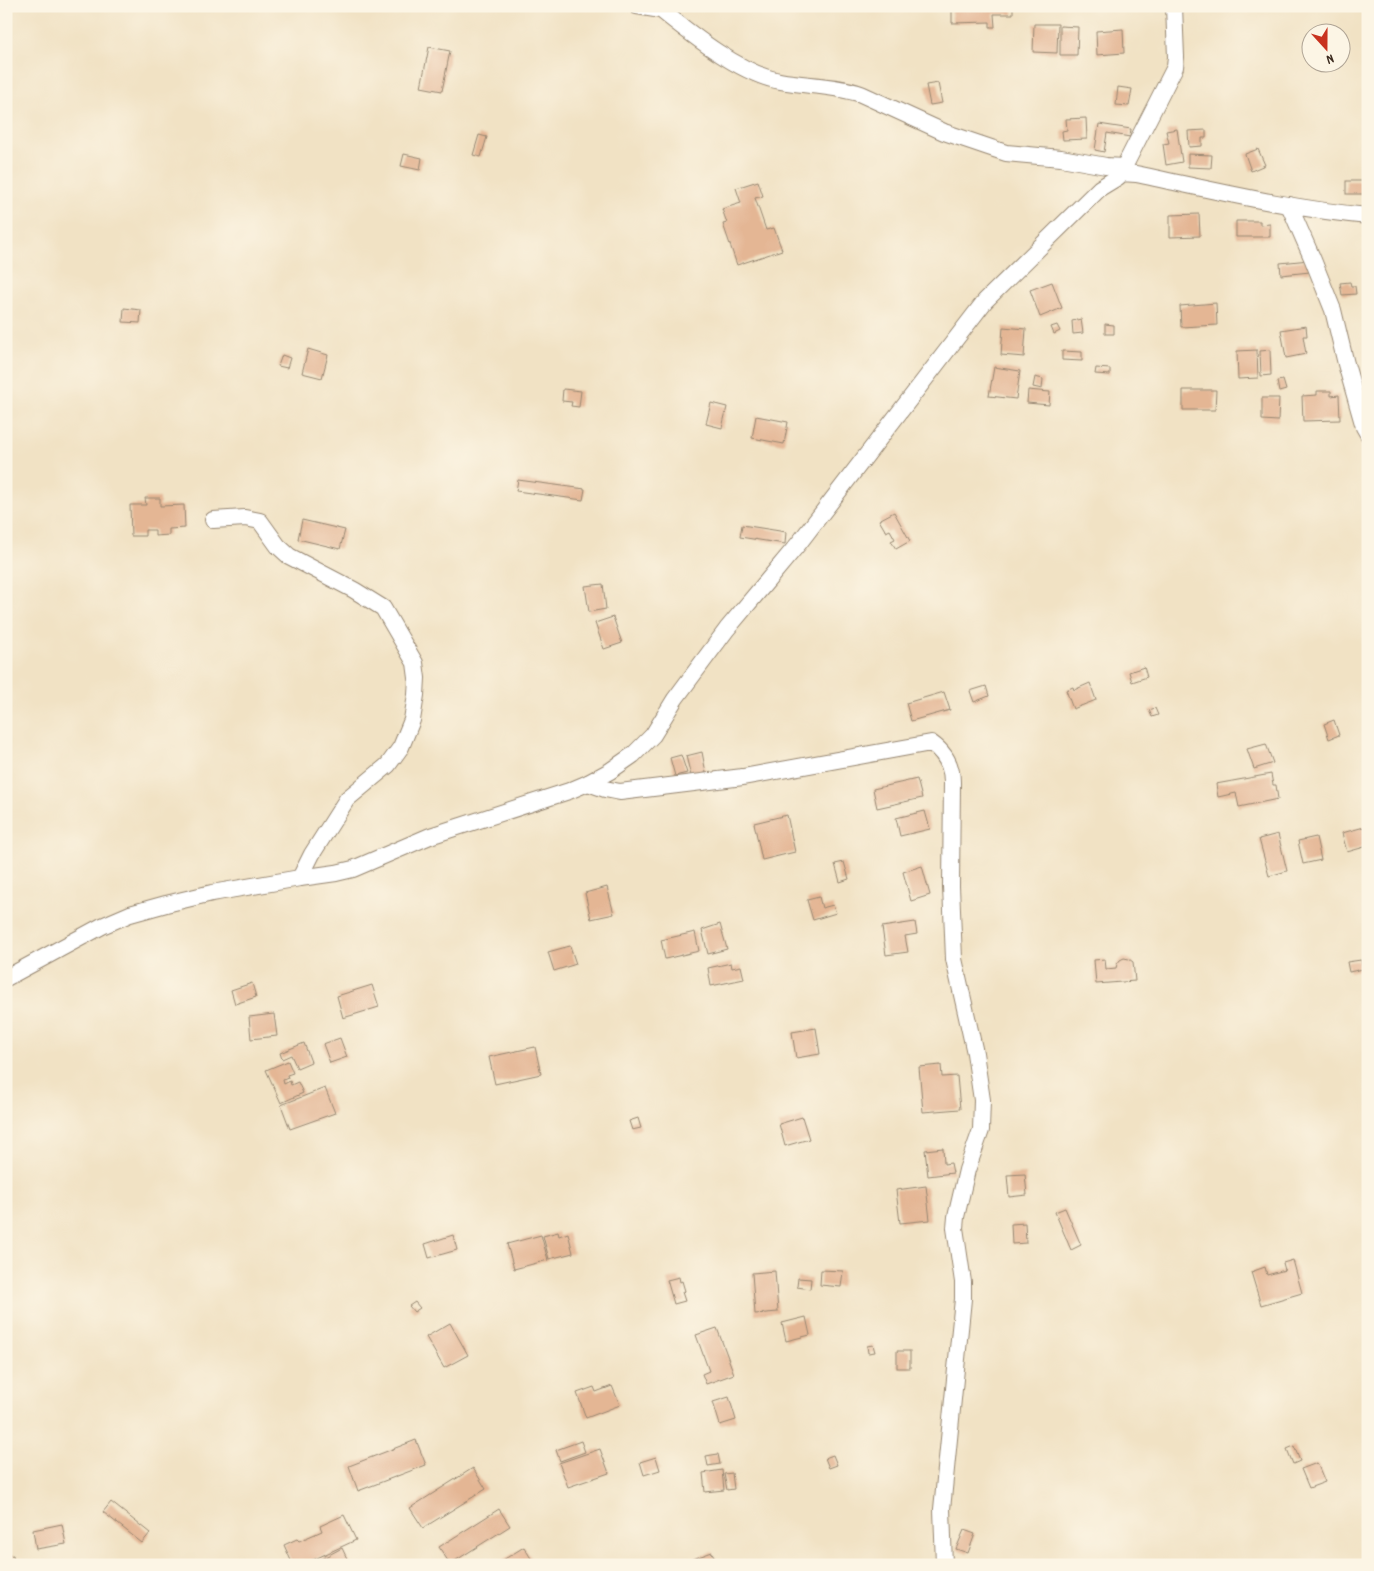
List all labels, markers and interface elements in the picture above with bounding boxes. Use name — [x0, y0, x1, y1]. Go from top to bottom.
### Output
north arrow — [1302, 22, 1352, 72]
text: N — [1323, 48, 1337, 69]

